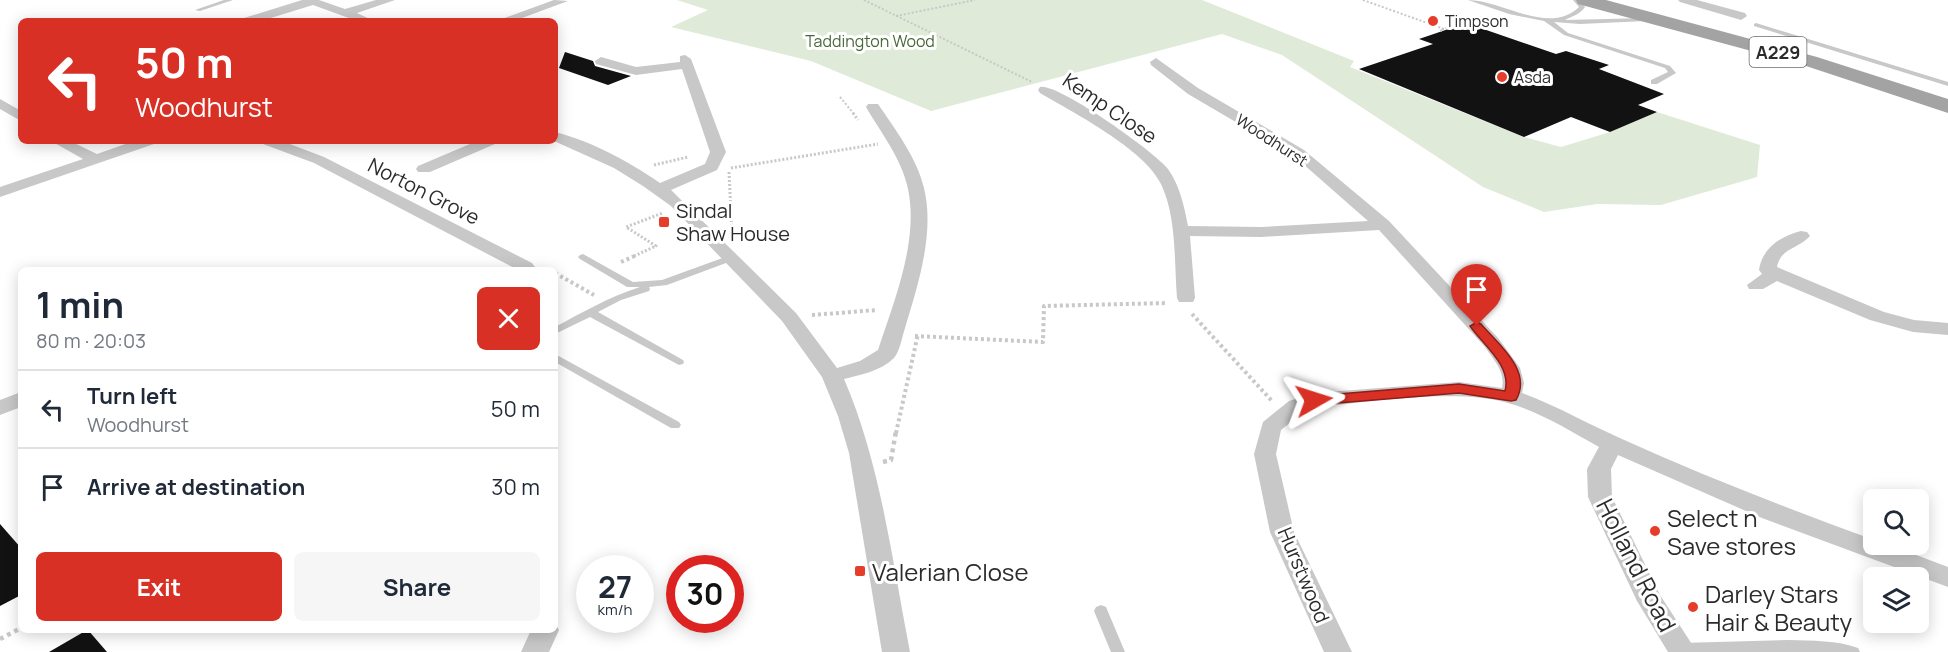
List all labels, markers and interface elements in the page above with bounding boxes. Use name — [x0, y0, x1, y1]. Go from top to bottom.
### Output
place label: Timpson — [1445, 10, 1509, 32]
marker: Timpson — [1426, 14, 1440, 28]
park label: Taddington Wood — [805, 30, 935, 52]
text: 50 m — [135, 33, 233, 91]
road number: A229 — [1750, 37, 1806, 67]
icon: left — [36, 42, 114, 120]
place label: Asda — [1514, 66, 1551, 88]
street label: Kemp Close — [1058, 67, 1162, 149]
marker: Asda — [1495, 70, 1509, 84]
text: Woodhurst — [135, 88, 273, 125]
street label: Woodhurst — [1232, 109, 1312, 171]
street label: Norton Grove — [363, 151, 485, 231]
place label: Sindal Shaw House — [676, 197, 790, 247]
marker: Sindal Shaw House — [657, 215, 671, 229]
pin — [1451, 264, 1502, 326]
icon: arrive — [1460, 273, 1493, 306]
text: 1 min — [36, 280, 124, 329]
button: close — [477, 287, 540, 350]
text: 80 m · 20:03 — [36, 327, 146, 354]
position arrow — [1282, 368, 1346, 432]
text: Turn left — [87, 381, 177, 411]
icon: left — [36, 393, 69, 426]
text: 50 m — [491, 394, 540, 424]
text: Woodhurst — [87, 411, 189, 438]
icon: arrive — [36, 471, 69, 504]
text: Arrive at destination — [87, 472, 305, 502]
text: 30 m — [491, 472, 540, 502]
map controls — [1863, 489, 1929, 633]
button: search — [1863, 489, 1929, 555]
street label: Holland Road — [1589, 493, 1685, 637]
place label: Select n Save stores — [1667, 501, 1796, 562]
street label: Hurstwood — [1272, 523, 1336, 627]
marker: Select n Save stores — [1648, 524, 1662, 538]
button: Exit — [36, 552, 282, 621]
button: Share — [294, 552, 540, 621]
speed limit sign: 30 — [666, 555, 744, 633]
place label: Valerian Close — [872, 555, 1029, 588]
marker: Valerian Close — [853, 564, 867, 578]
text: 27 — [598, 566, 632, 607]
button: layers — [1863, 567, 1929, 633]
place label: Darley Stars Hair & Beauty — [1705, 577, 1853, 638]
text: km/h — [598, 599, 632, 620]
marker: Darley Stars Hair & Beauty — [1686, 600, 1700, 614]

